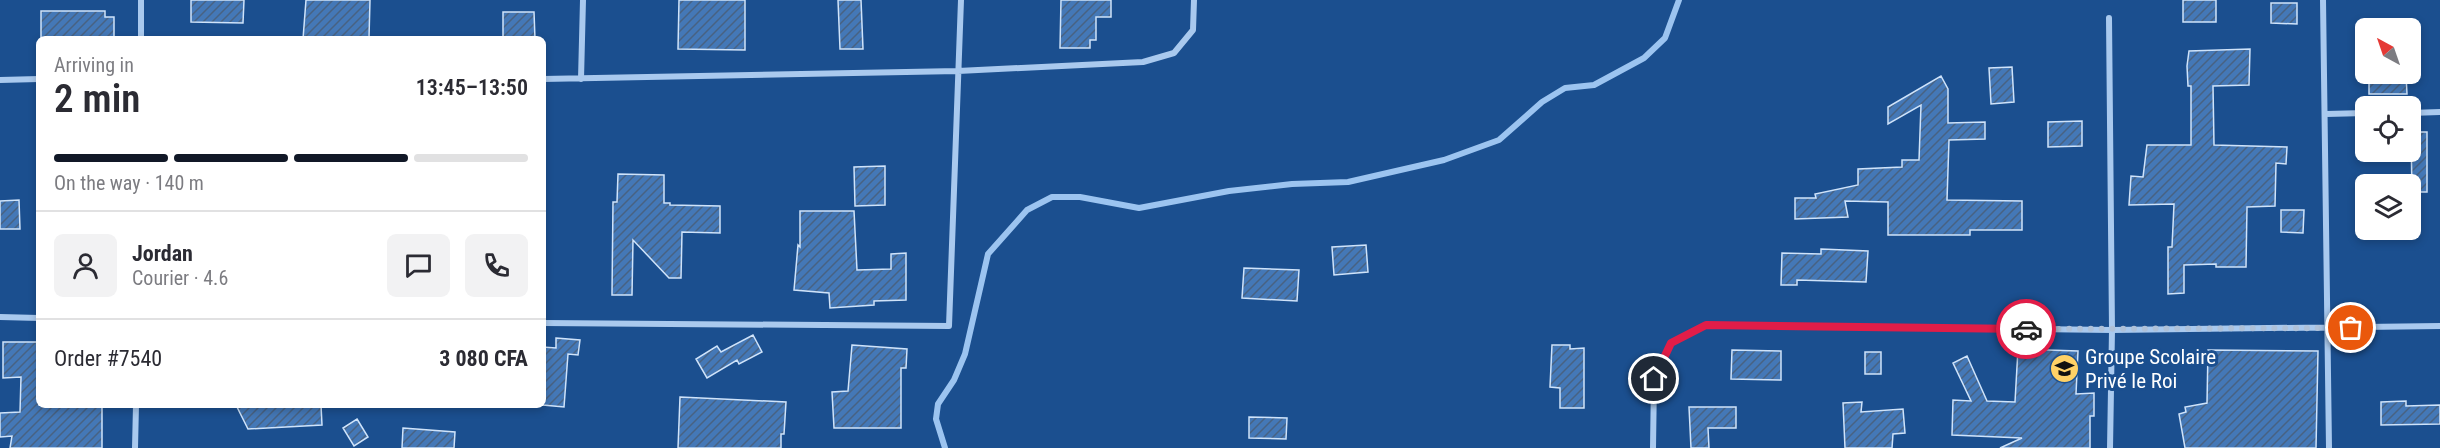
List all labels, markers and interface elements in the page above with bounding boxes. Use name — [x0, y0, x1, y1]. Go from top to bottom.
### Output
north arrow — [2355, 18, 2421, 84]
map controls — [2355, 18, 2421, 240]
text: Arriving in — [54, 53, 134, 77]
text: 13:45–13:50 — [416, 75, 528, 100]
text: 2 min — [54, 76, 140, 122]
button: locate — [2355, 96, 2421, 162]
text: On the way · 140 m — [54, 171, 204, 195]
button: layers — [2355, 174, 2421, 240]
button: person — [54, 234, 117, 297]
button: chat — [387, 234, 450, 297]
button: phone — [465, 234, 528, 297]
text: Jordan — [132, 241, 193, 266]
text: Courier · 4.6 — [132, 266, 228, 290]
courier — [1996, 299, 2056, 359]
pin — [2325, 302, 2376, 353]
icon: bag — [2334, 311, 2367, 344]
icon: car — [2010, 313, 2043, 346]
place label: Groupe Scolaire Privé le Roi — [2085, 345, 2216, 393]
text: Order #7540 — [54, 346, 162, 371]
text: 3 080 CFA — [439, 346, 528, 371]
pin — [1628, 353, 1679, 404]
school or university icon: Groupe Scolaire Privé le Roi — [2048, 353, 2080, 385]
icon: home — [1637, 362, 1670, 395]

